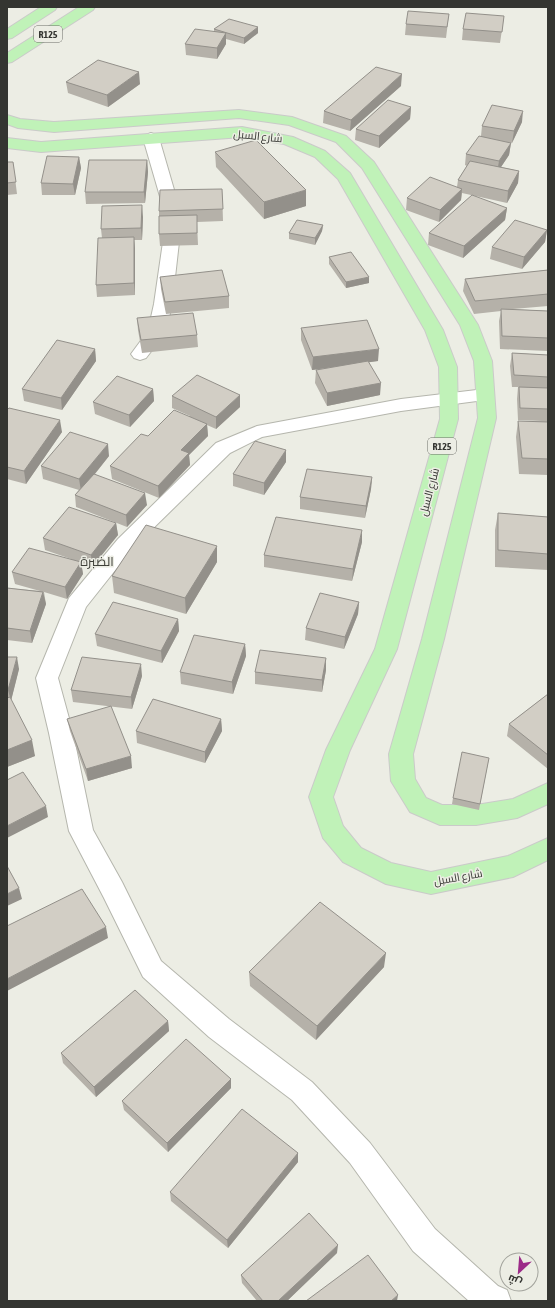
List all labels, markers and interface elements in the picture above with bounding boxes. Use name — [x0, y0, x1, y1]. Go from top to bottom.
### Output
road number: R125 — [34, 26, 62, 42]
street label: شارع السبل — [233, 127, 283, 147]
road number: R125 — [428, 438, 456, 454]
street label: شارع السبل — [417, 467, 443, 518]
district label: الضبرة — [80, 554, 114, 569]
street label: شارع السبل — [433, 867, 484, 889]
north arrow — [499, 1252, 539, 1292]
text: ش — [506, 1272, 524, 1289]

